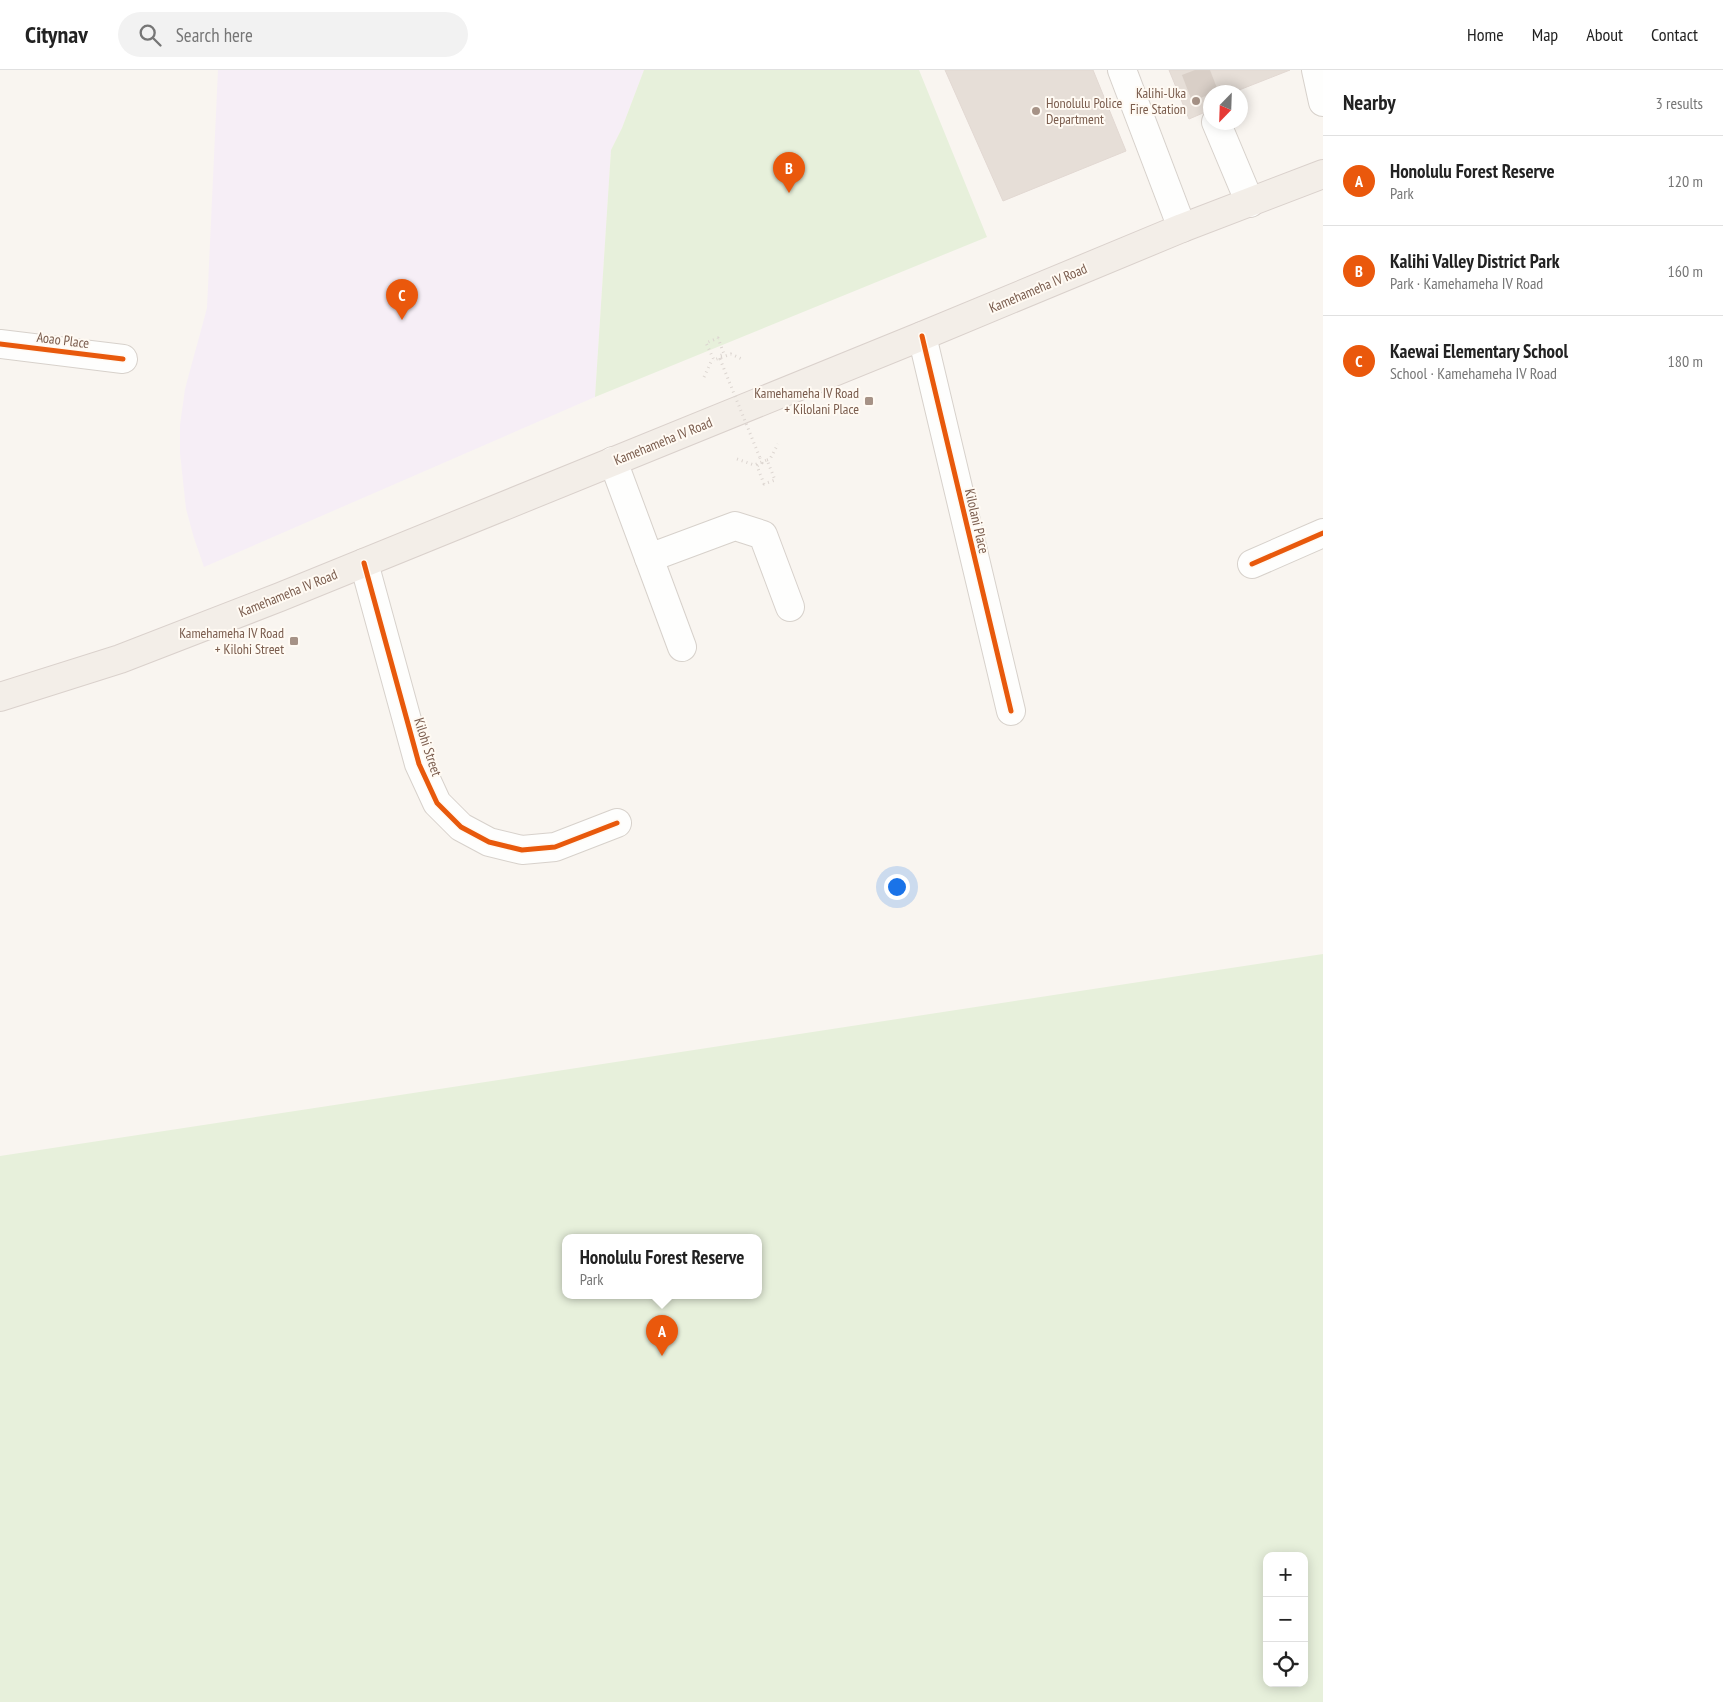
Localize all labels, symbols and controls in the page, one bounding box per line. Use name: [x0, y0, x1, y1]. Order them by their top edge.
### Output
search box: [118, 12, 468, 57]
text: Citynav: [25, 19, 88, 50]
icon: search: [136, 21, 164, 49]
text: Search here: [176, 23, 253, 47]
text: Home: [1467, 23, 1504, 46]
text: Map: [1532, 23, 1558, 46]
text: About: [1586, 23, 1623, 46]
text: Contact: [1651, 23, 1698, 46]
place label: Kalihi-Uka Fire Station: [1130, 84, 1186, 118]
north arrow: [1203, 85, 1248, 130]
text: Nearby: [1343, 89, 1396, 116]
text: 3 results: [1656, 93, 1703, 113]
place label: Honolulu Police Department: [1046, 94, 1122, 128]
marker: Kalihi-Uka Fire Station: [1190, 95, 1202, 107]
marker: Honolulu Police Department: [1030, 105, 1042, 117]
pin: B: [773, 152, 805, 193]
text: Honolulu Forest Reserve: [1390, 159, 1555, 183]
text: A: [1355, 171, 1363, 191]
text: 120 m: [1668, 171, 1703, 191]
text: Park: [1390, 183, 1414, 203]
text: Kalihi Valley District Park: [1390, 249, 1560, 273]
street label: Kamehameha IV Road: [986, 259, 1090, 317]
text: B: [1355, 261, 1363, 281]
text: 160 m: [1668, 261, 1703, 281]
text: Park · Kamehameha IV Road: [1390, 273, 1543, 293]
pin: C: [386, 279, 418, 320]
street label: Aoao Place: [36, 328, 91, 352]
text: Kaewai Elementary School: [1390, 339, 1568, 363]
text: C: [1355, 351, 1363, 371]
text: 180 m: [1668, 351, 1703, 371]
text: School · Kamehameha IV Road: [1390, 363, 1557, 383]
place label: Kamehameha IV Road + Kilolani Place: [754, 384, 859, 418]
marker: Kamehameha IV Road + Kilolani Place: [863, 395, 875, 407]
street label: Kamehameha IV Road: [611, 413, 715, 469]
street label: Kilolani Place: [961, 487, 993, 555]
street label: Kamehameha IV Road: [236, 565, 340, 621]
place label: Kamehameha IV Road + Kilohi Street: [179, 624, 284, 658]
marker: Kamehameha IV Road + Kilohi Street: [288, 635, 300, 647]
street label: Kilohi Street: [410, 715, 446, 779]
your location: [884, 874, 910, 900]
popup: [562, 1234, 762, 1299]
text: Honolulu Forest Reserve: [580, 1245, 744, 1269]
text: Park: [580, 1269, 603, 1289]
pin: A: [646, 1315, 678, 1356]
map controls: [1263, 1552, 1308, 1687]
button: +: [1263, 1552, 1308, 1597]
button: −: [1263, 1597, 1308, 1642]
button: locate: [1263, 1642, 1308, 1687]

